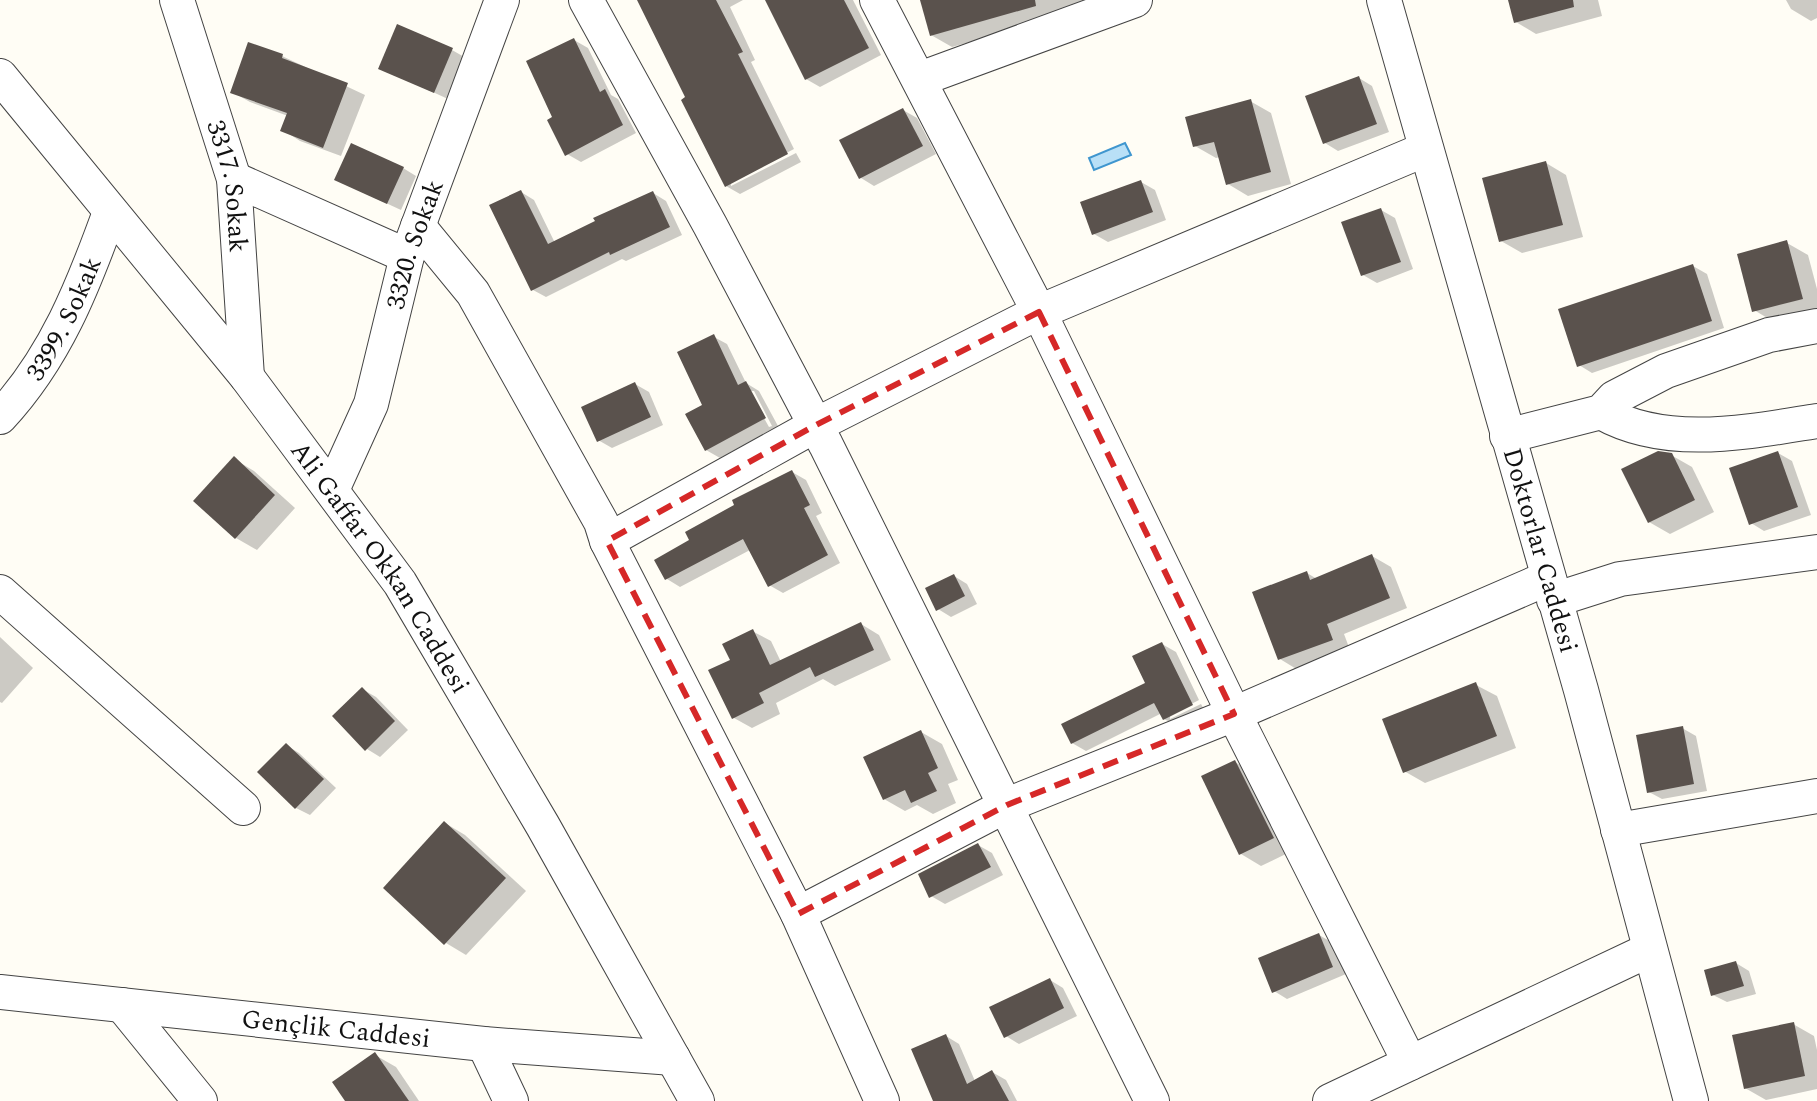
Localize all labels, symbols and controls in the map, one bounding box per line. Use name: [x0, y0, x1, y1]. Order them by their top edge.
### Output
street label: 3317. Sokak: [195, 115, 258, 254]
street label: 3320. Sokak: [376, 174, 455, 314]
street label: 3399. Sokak: [16, 251, 112, 389]
street label: Ali Gaffar Okkan Caddesi: [280, 433, 480, 701]
street label: Doktorlar Caddesi: [1492, 443, 1588, 658]
street label: Gençlik Caddesi: [240, 999, 432, 1059]

